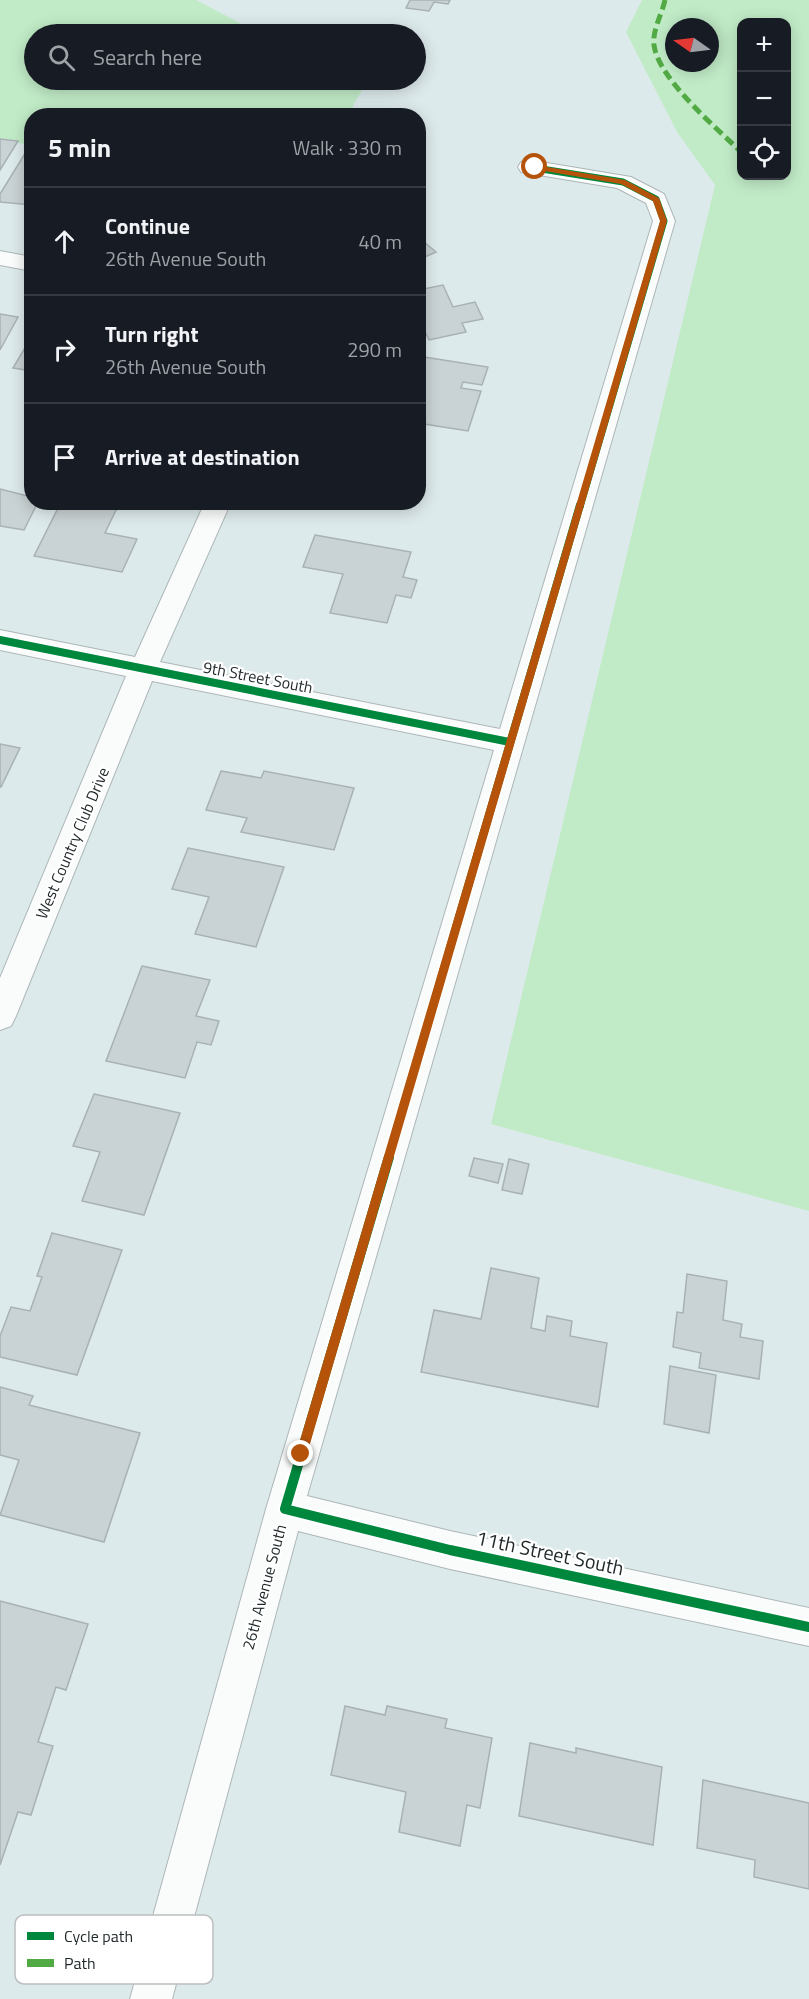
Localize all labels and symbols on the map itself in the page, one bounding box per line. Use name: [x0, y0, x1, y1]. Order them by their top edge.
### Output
north arrow: [665, 18, 719, 72]
route start: [521, 153, 547, 179]
street label: 9th Street South: [201, 655, 315, 699]
street label: West Country Club Drive: [29, 763, 115, 923]
route end: [287, 1440, 313, 1466]
street label: 26th Avenue South: [236, 1522, 292, 1652]
street label: 11th Street South: [473, 1522, 627, 1583]
legend: [15, 1915, 213, 1984]
text: Cycle path: [64, 1924, 133, 1948]
text: Path: [64, 1951, 96, 1975]

